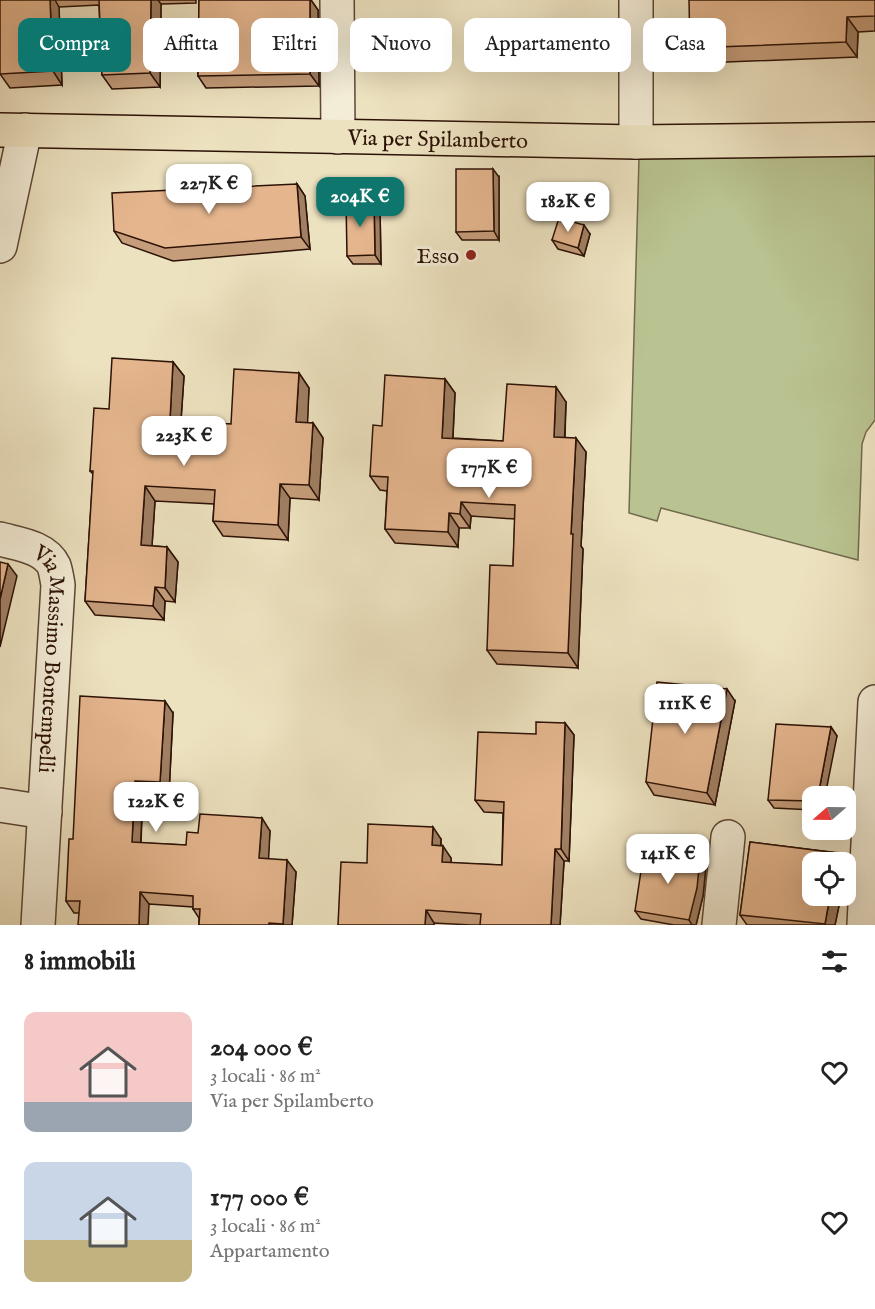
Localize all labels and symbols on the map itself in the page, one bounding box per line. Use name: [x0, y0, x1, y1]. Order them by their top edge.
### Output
street label: Via per Spilamberto: [346, 125, 528, 156]
pin: 227K €: [160, 164, 258, 215]
pin: 204K €: [311, 177, 409, 228]
pin: 182K €: [519, 182, 617, 233]
place label: Esso: [416, 243, 459, 271]
marker: Esso: [464, 248, 478, 262]
pin: 223K €: [135, 416, 233, 467]
pin: 177K €: [440, 448, 538, 499]
street label: Via Massimo Bontempelli: [27, 539, 71, 774]
pin: 111K €: [636, 684, 734, 735]
pin: 122K €: [107, 782, 205, 833]
north arrow: [802, 786, 856, 840]
pin: 141K €: [619, 834, 717, 885]

